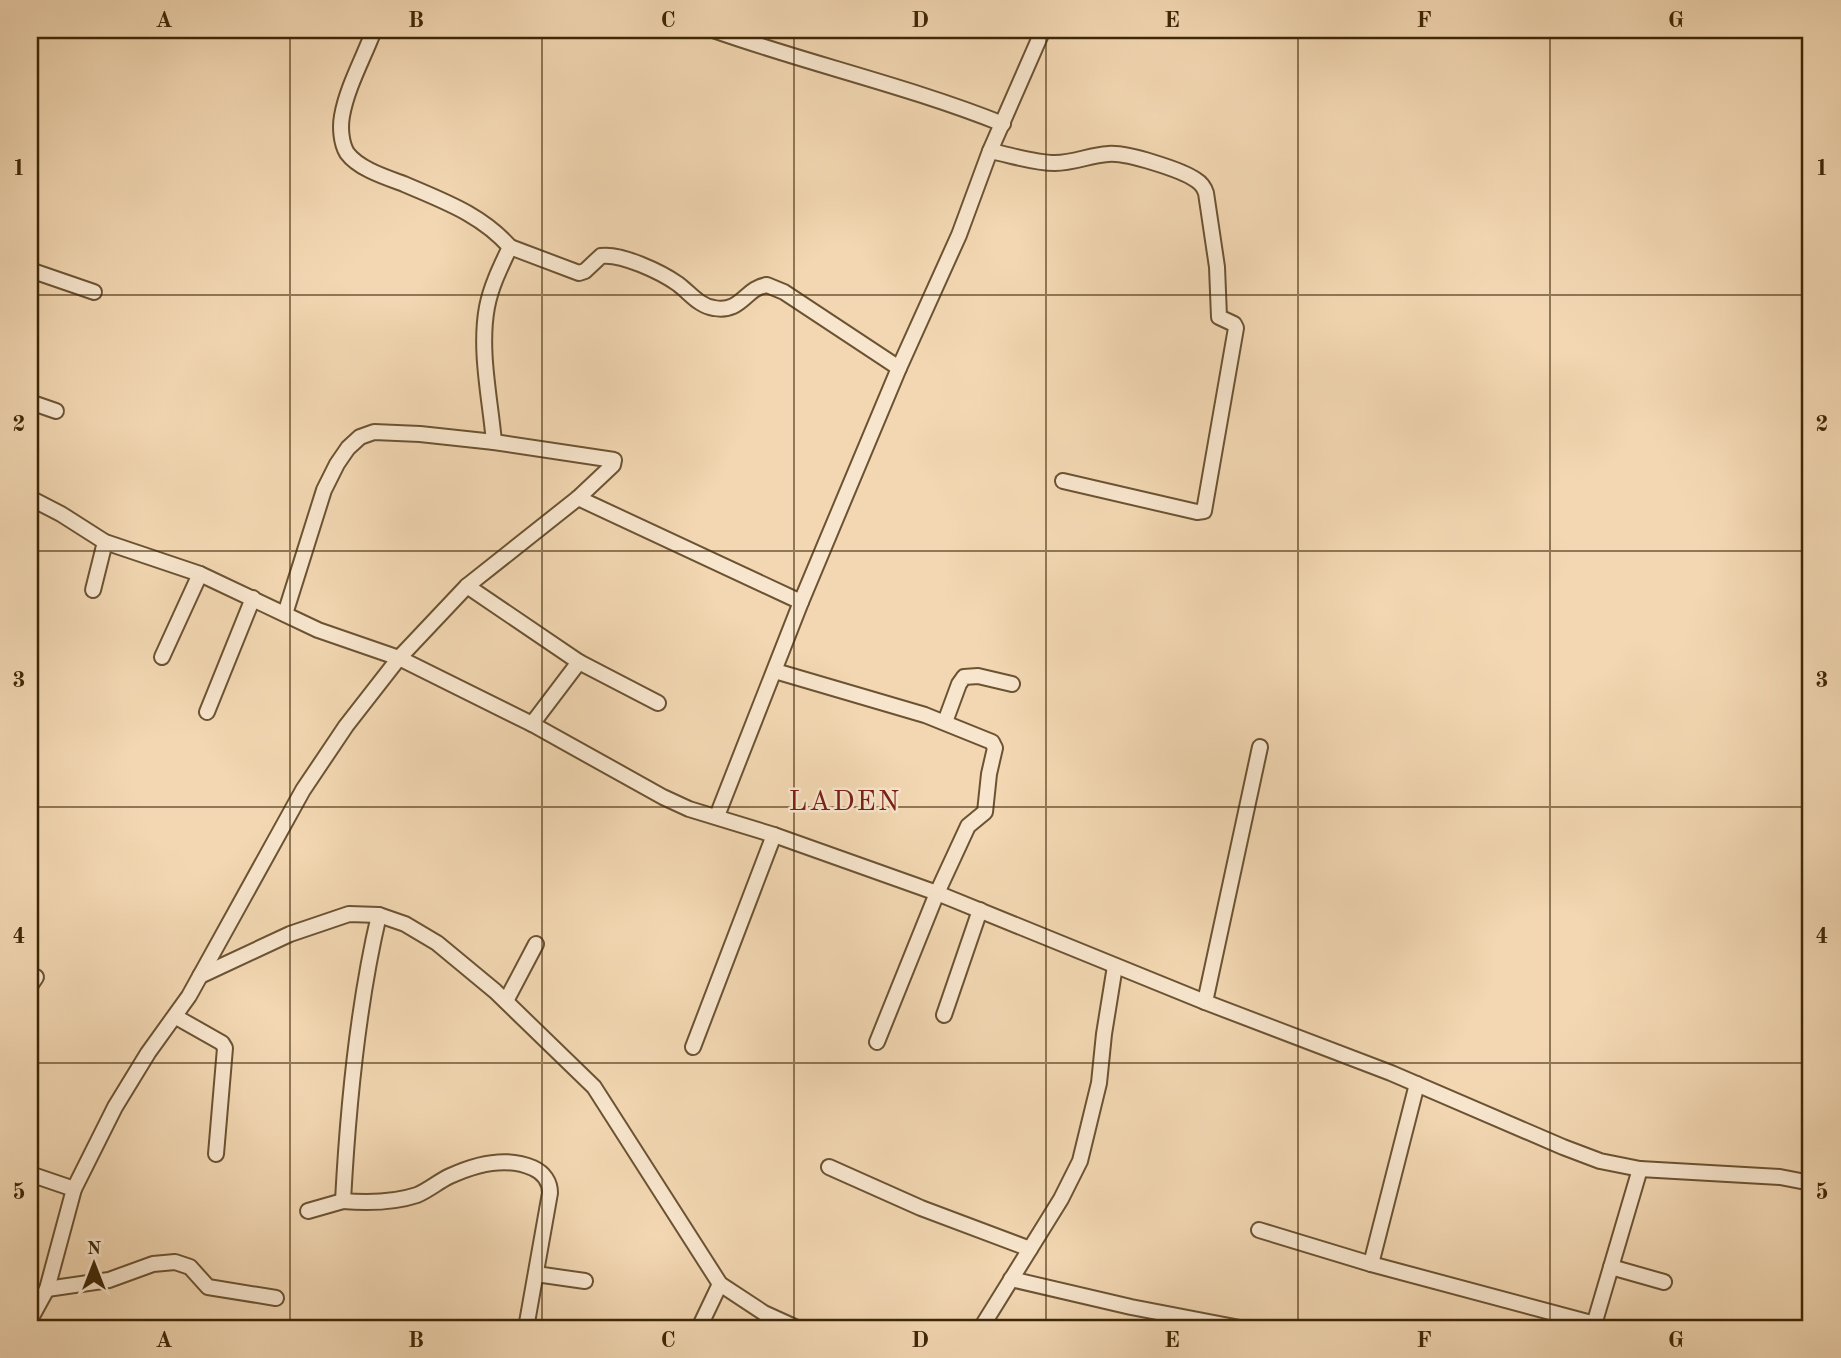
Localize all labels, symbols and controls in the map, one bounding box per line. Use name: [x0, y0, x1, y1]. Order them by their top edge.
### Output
text: A: [155, 9, 173, 32]
text: B: [408, 9, 424, 32]
text: C: [660, 9, 676, 32]
text: D: [911, 9, 929, 32]
text: E: [1164, 9, 1180, 32]
text: F: [1416, 9, 1432, 32]
text: G: [1668, 9, 1684, 32]
text: 1: [12, 157, 26, 180]
text: 1: [1815, 157, 1829, 180]
text: 2: [12, 413, 26, 436]
text: 2: [1815, 413, 1829, 436]
text: 3: [12, 669, 26, 692]
text: 3: [1815, 669, 1829, 692]
district label: LADEN: [789, 789, 901, 817]
text: 4: [12, 925, 26, 948]
text: 4: [1815, 925, 1829, 948]
text: 5: [12, 1181, 26, 1204]
text: 5: [1815, 1181, 1829, 1204]
north arrow: [60, 1228, 130, 1298]
text: N: [87, 1240, 102, 1259]
text: A: [155, 1329, 173, 1352]
text: B: [408, 1329, 424, 1352]
text: C: [660, 1329, 676, 1352]
text: D: [911, 1329, 929, 1352]
text: E: [1164, 1329, 1180, 1352]
text: F: [1416, 1329, 1432, 1352]
text: G: [1668, 1329, 1684, 1352]

